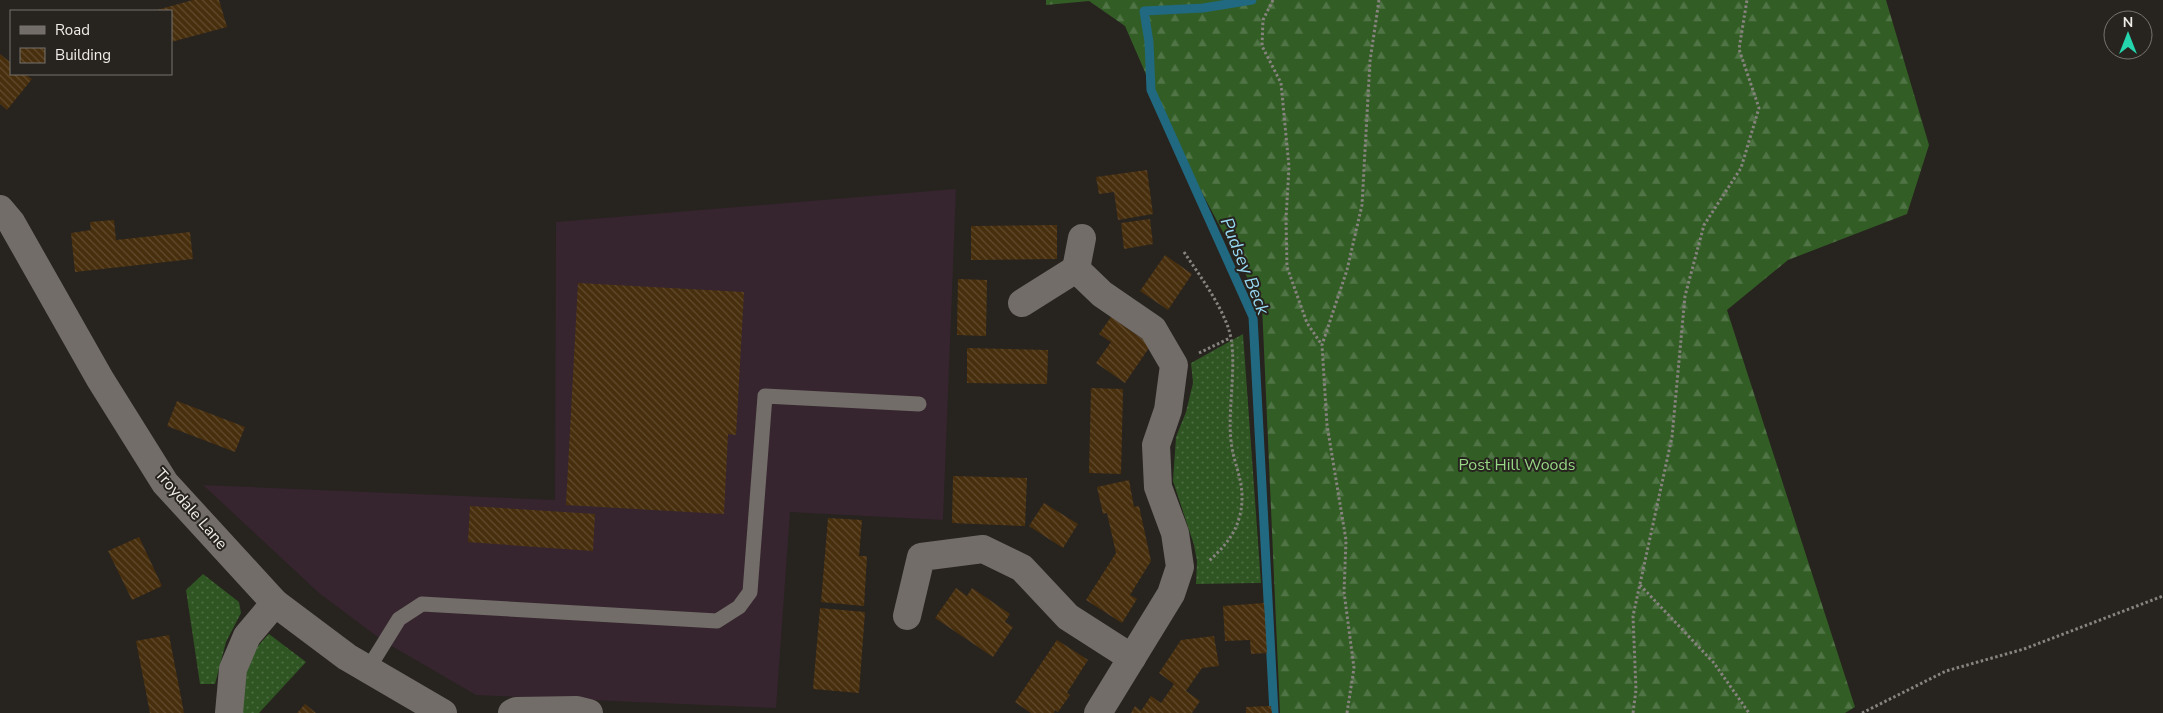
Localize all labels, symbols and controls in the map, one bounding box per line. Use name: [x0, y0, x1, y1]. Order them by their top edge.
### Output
legend: [10, 10, 172, 75]
north arrow: [2103, 10, 2153, 60]
text: N: [2123, 13, 2133, 32]
text: Road: [55, 20, 90, 40]
text: Building: [55, 45, 111, 65]
water label: Pudsey Beck: [1215, 214, 1276, 319]
park label: Post Hill Woods: [1459, 454, 1575, 476]
street label: Troydale Lane: [150, 464, 232, 554]

